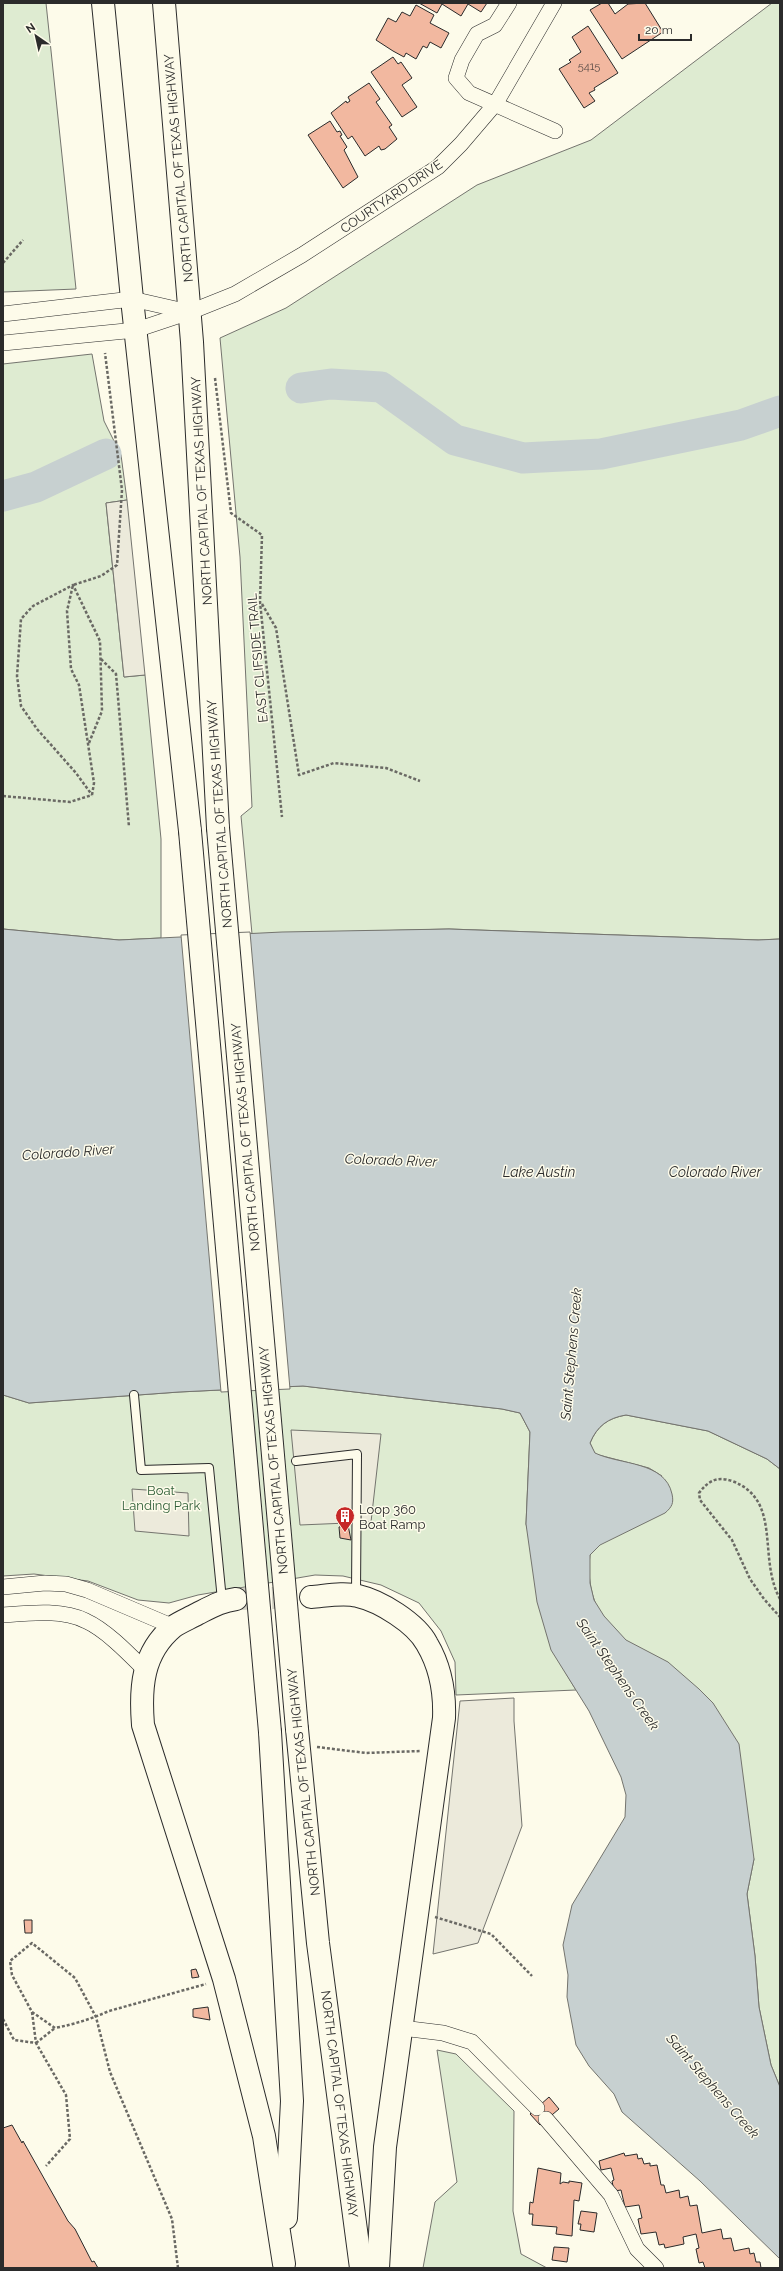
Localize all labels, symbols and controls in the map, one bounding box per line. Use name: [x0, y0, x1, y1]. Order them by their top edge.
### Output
north arrow: [16, 16, 56, 56]
scale bar: [639, 16, 691, 42]
text: N: [24, 20, 38, 36]
text: 20 m: [645, 23, 673, 37]
street label: NORTH CAPITAL OF TEXAS HIGHWAY: [161, 53, 196, 283]
house number: 5415: [578, 60, 600, 73]
street label: COURTYARD DRIVE: [337, 157, 445, 236]
street label: NORTH CAPITAL OF TEXAS HIGHWAY: [188, 376, 215, 606]
street label: EAST CLIFSIDE TRAIL: [244, 592, 271, 723]
street label: NORTH CAPITAL OF TEXAS HIGHWAY: [204, 699, 235, 929]
street label: NORTH CAPITAL OF TEXAS HIGHWAY: [228, 1022, 263, 1252]
water label: Colorado River: [21, 1141, 116, 1163]
water label: Colorado River: [345, 1150, 439, 1170]
water label: Lake Austin: [503, 1164, 575, 1180]
water label: Colorado River: [669, 1164, 762, 1180]
water label: Saint Stephens Creek: [557, 1287, 585, 1422]
street label: NORTH CAPITAL OF TEXAS HIGHWAY: [256, 1345, 291, 1575]
park label: Boat Landing Park: [122, 1483, 200, 1513]
place label: Loop 360 Boat Ramp: [359, 1502, 426, 1532]
building icon: Loop 360 Boat Ramp: [334, 1505, 356, 1533]
water label: Saint Stephens Creek: [573, 1614, 663, 1733]
street label: NORTH CAPITAL OF TEXAS HIGHWAY: [284, 1667, 323, 1897]
street label: NORTH CAPITAL OF TEXAS HIGHWAY: [318, 1990, 361, 2219]
water label: Saint Stephens Creek: [663, 2030, 763, 2142]

